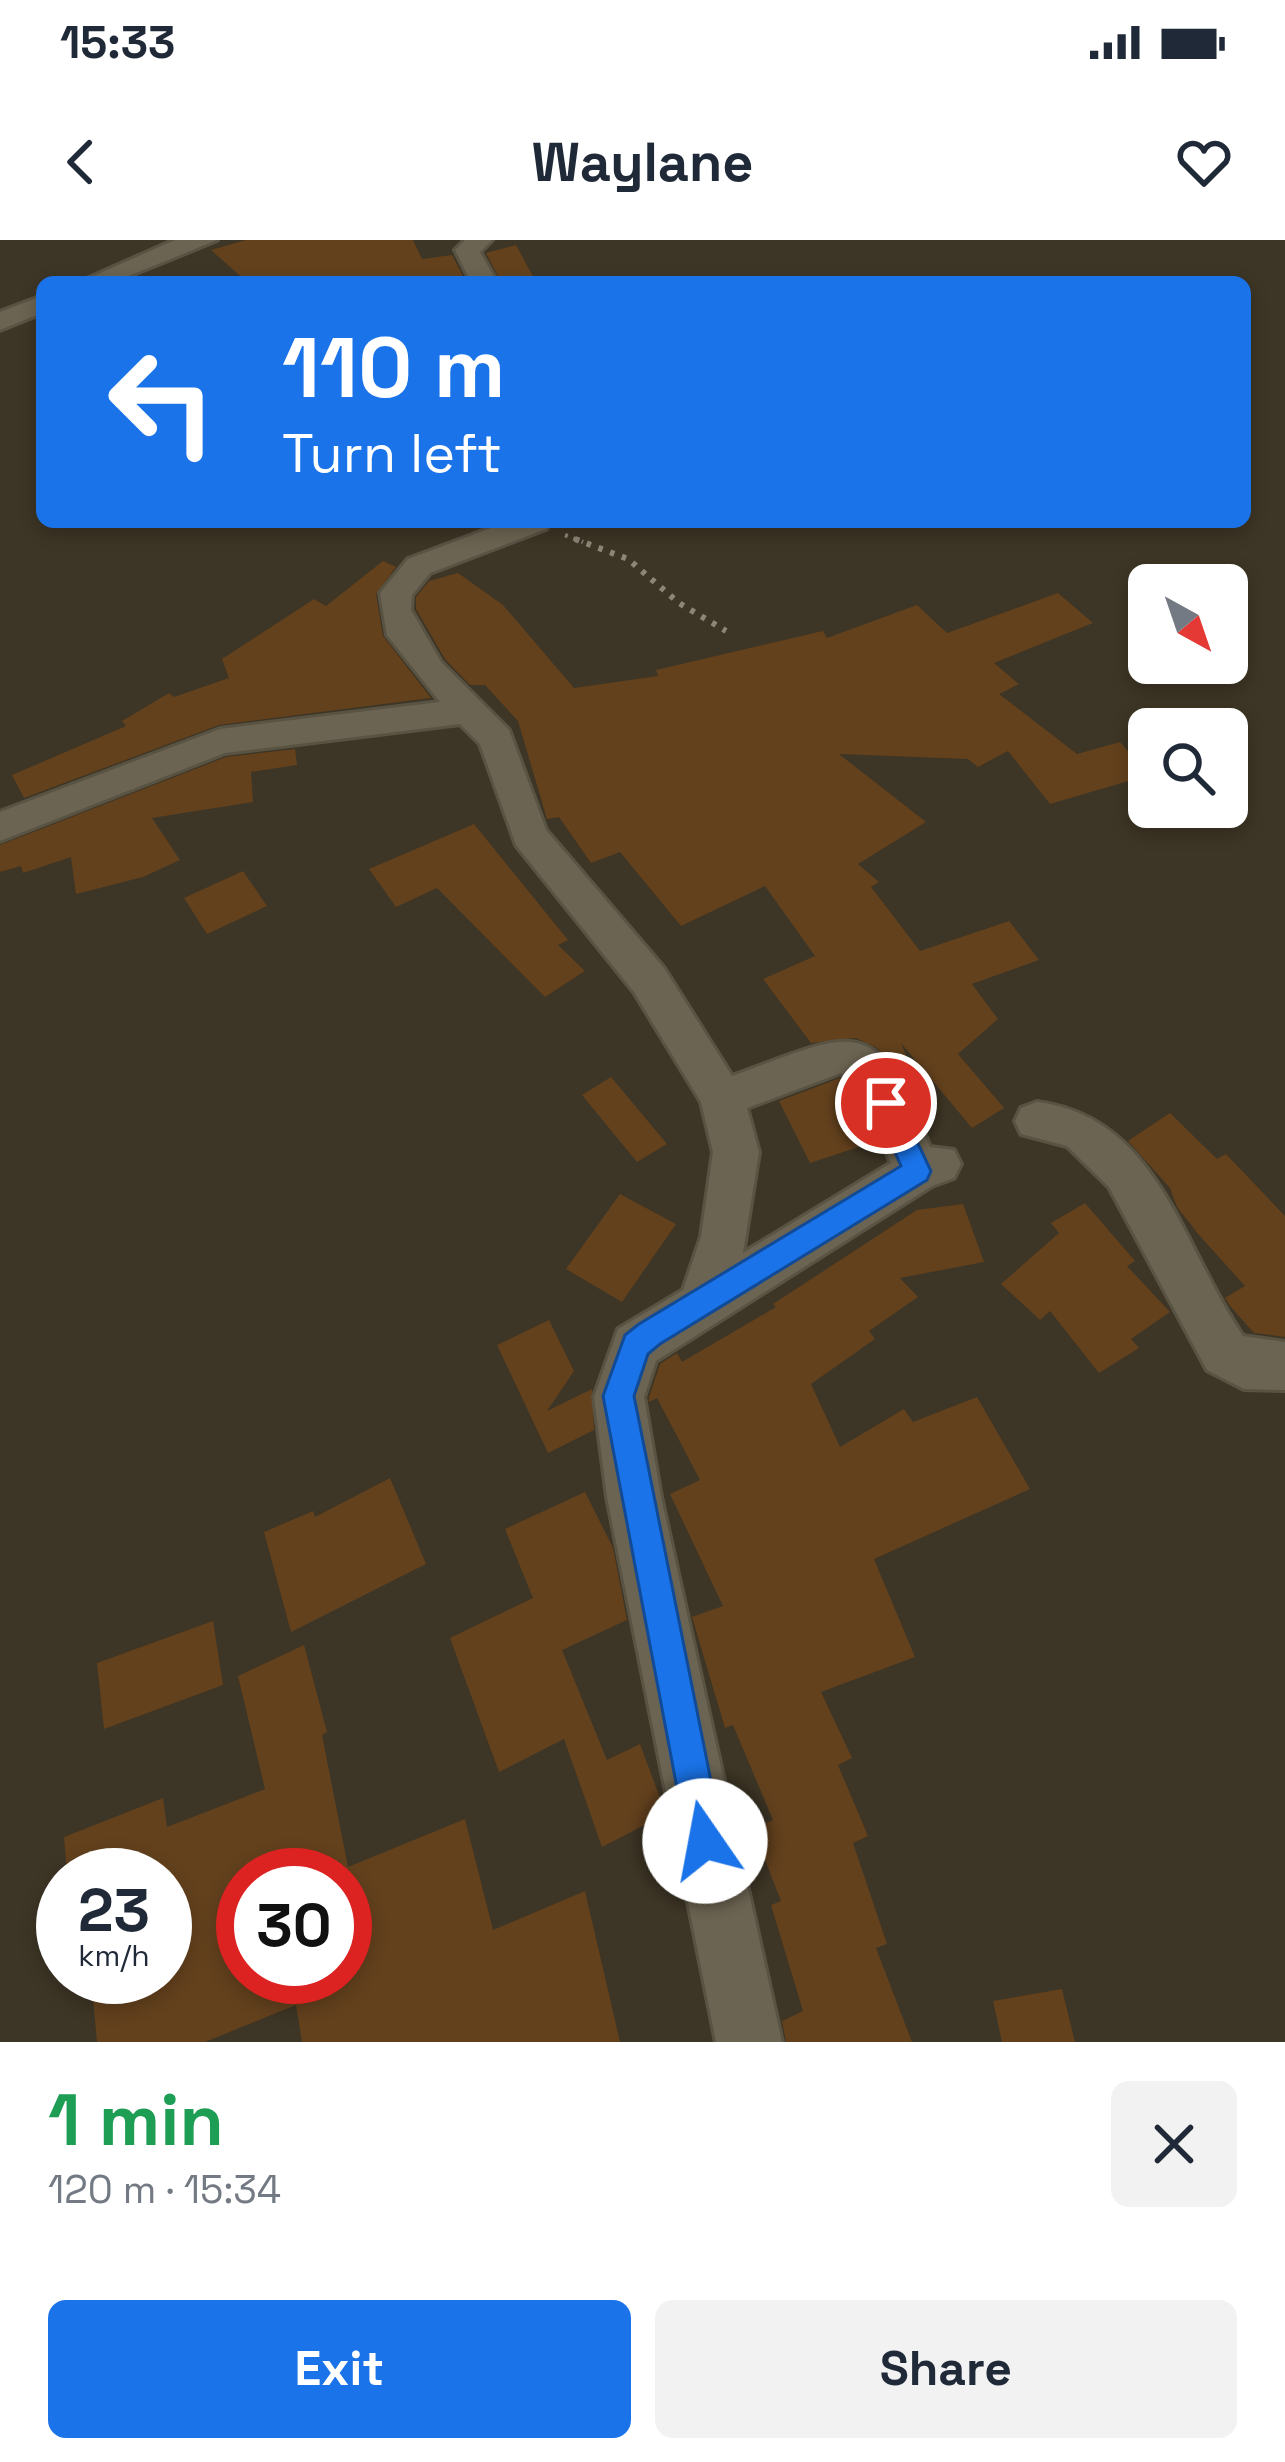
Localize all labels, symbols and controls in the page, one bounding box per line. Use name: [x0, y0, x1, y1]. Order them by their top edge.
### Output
text: 15:33: [60, 14, 175, 71]
text: Waylane: [532, 128, 753, 197]
icon: back: [48, 129, 114, 195]
icon: heart: [1171, 129, 1237, 195]
text: 110 m: [282, 314, 505, 422]
icon: left: [84, 324, 240, 480]
text: Turn left: [282, 419, 502, 488]
north arrow: [1128, 564, 1248, 684]
map controls: [1128, 564, 1248, 828]
button: search: [1128, 708, 1248, 828]
pin: [835, 1052, 937, 1154]
icon: arrive: [853, 1070, 919, 1136]
position arrow: [642, 1778, 768, 1904]
speed limit sign: 30: [216, 1848, 372, 2004]
text: 23: [78, 1872, 150, 1949]
text: km/h: [78, 1936, 150, 1975]
text: 1 min: [48, 2074, 224, 2166]
button: close: [1111, 2081, 1237, 2207]
text: 120 m · 15:34: [48, 2165, 281, 2214]
button: Exit: [48, 2300, 631, 2438]
button: Share: [655, 2300, 1237, 2438]

